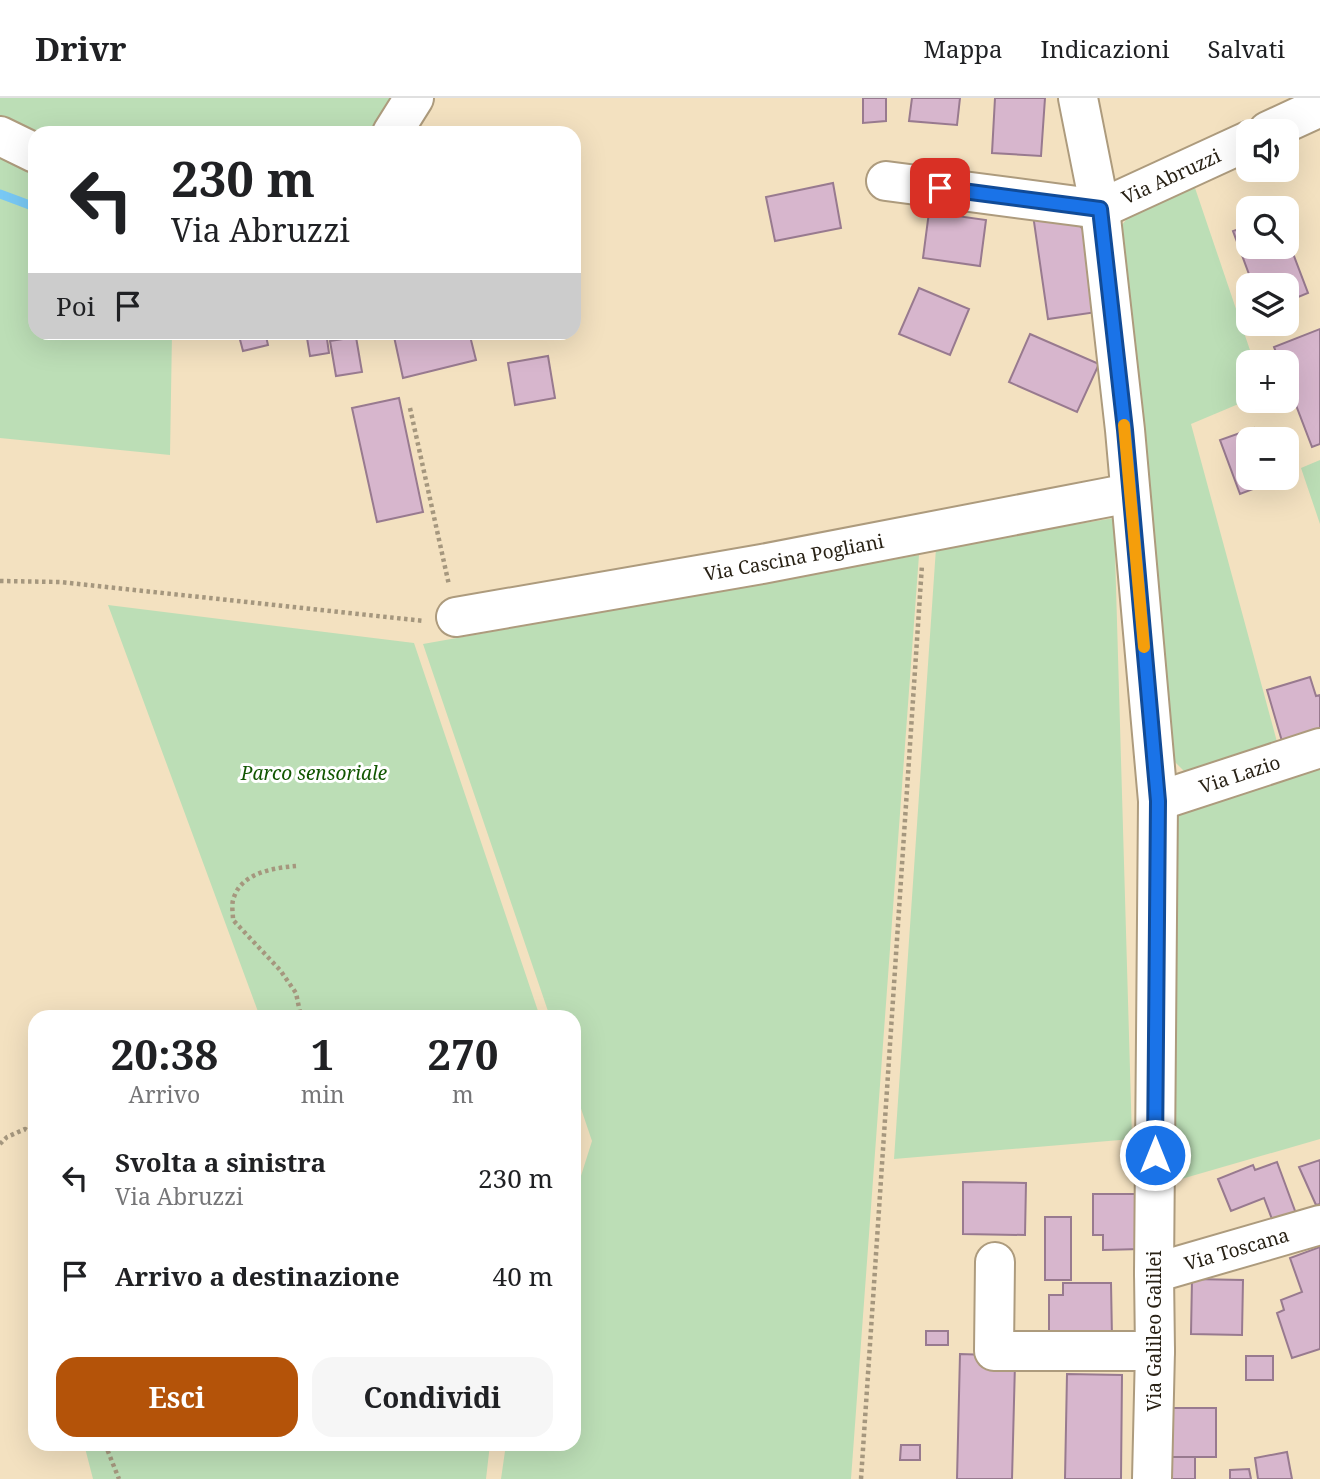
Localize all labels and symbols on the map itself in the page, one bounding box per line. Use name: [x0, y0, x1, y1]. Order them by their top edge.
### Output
street label: Via Abruzzi: [1117, 142, 1225, 210]
pin: [910, 158, 970, 218]
street label: Via Cascina Pogliani: [702, 528, 886, 587]
street label: Via Lazio: [1196, 749, 1284, 800]
park label: Parco sensoriale: [240, 760, 387, 786]
position arrow: [1118, 1118, 1192, 1192]
street label: Via Toscana: [1181, 1222, 1292, 1277]
street label: Via Galileo Galilei: [1141, 1250, 1167, 1412]

